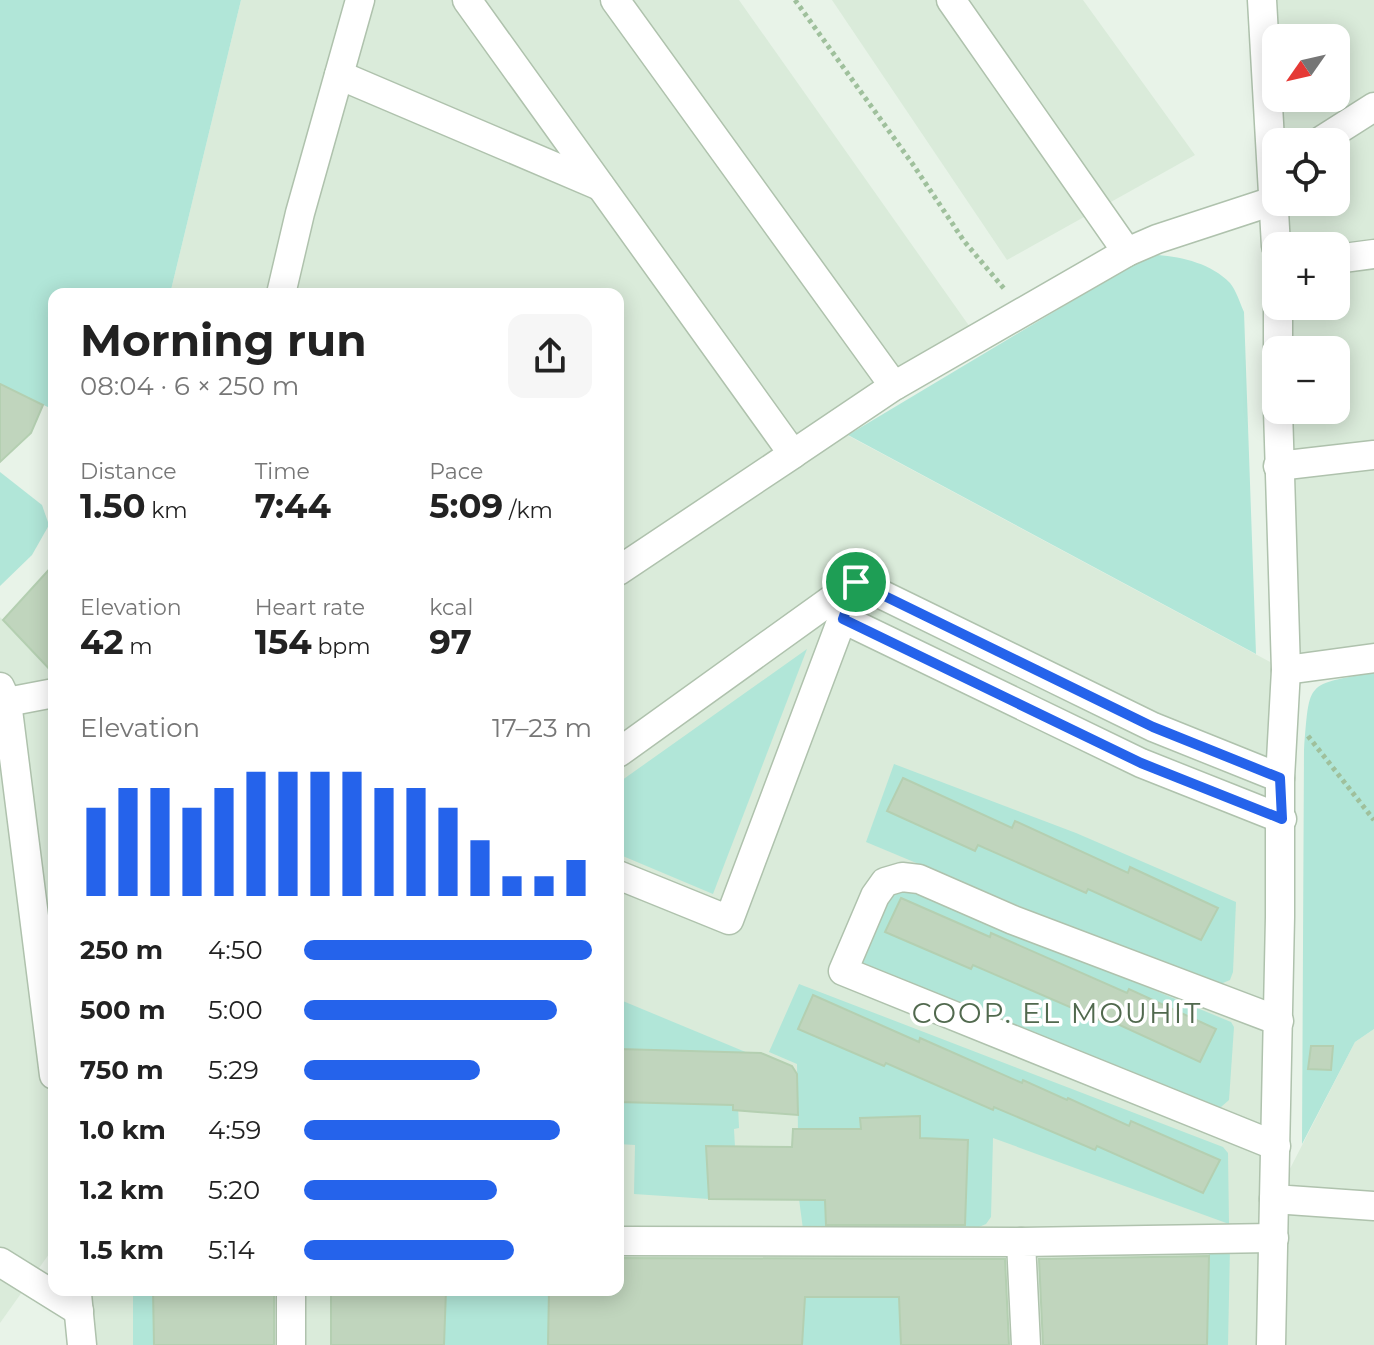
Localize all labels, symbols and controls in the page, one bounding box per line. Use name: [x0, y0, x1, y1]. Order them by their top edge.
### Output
north arrow: [1262, 24, 1350, 112]
map controls: [1262, 24, 1350, 424]
button: locate: [1262, 128, 1350, 216]
button: +: [1262, 232, 1350, 320]
text: Morning run: [80, 313, 367, 367]
button: share: [508, 314, 592, 398]
button: −: [1262, 336, 1350, 424]
text: 08:04 · 6 × 250 m: [80, 370, 299, 402]
text: Distance: [80, 458, 177, 485]
text: Time: [255, 458, 310, 485]
text: Pace: [429, 458, 483, 485]
text: 1.50: [80, 485, 146, 527]
text: 7:44: [255, 485, 331, 527]
text: 5:09: [429, 485, 503, 527]
text: km: [146, 497, 188, 524]
text: /km: [503, 497, 553, 524]
pin: [822, 548, 890, 616]
icon: arrive: [834, 560, 878, 604]
text: Elevation: [80, 594, 182, 621]
text: Heart rate: [255, 594, 365, 621]
text: kcal: [429, 594, 473, 621]
text: 42: [80, 621, 124, 663]
text: 154: [255, 621, 312, 663]
text: 97: [429, 621, 472, 663]
text: m: [124, 633, 153, 660]
text: bpm: [312, 633, 371, 660]
text: Elevation: [80, 712, 200, 744]
text: 17–23 m: [492, 712, 592, 744]
text: 250 m: [80, 934, 163, 966]
text: 4:50: [208, 934, 263, 966]
text: 500 m: [80, 994, 165, 1026]
text: 5:00: [208, 994, 263, 1026]
district label: COOP. EL MOUHIT: [912, 996, 1202, 1030]
text: 750 m: [80, 1054, 163, 1086]
text: 5:29: [208, 1054, 259, 1086]
text: 1.0 km: [80, 1114, 166, 1146]
text: 4:59: [208, 1114, 261, 1146]
text: 1.2 km: [80, 1174, 164, 1206]
text: 5:20: [208, 1174, 260, 1206]
text: 1.5 km: [80, 1234, 164, 1266]
text: 5:14: [208, 1234, 255, 1266]

